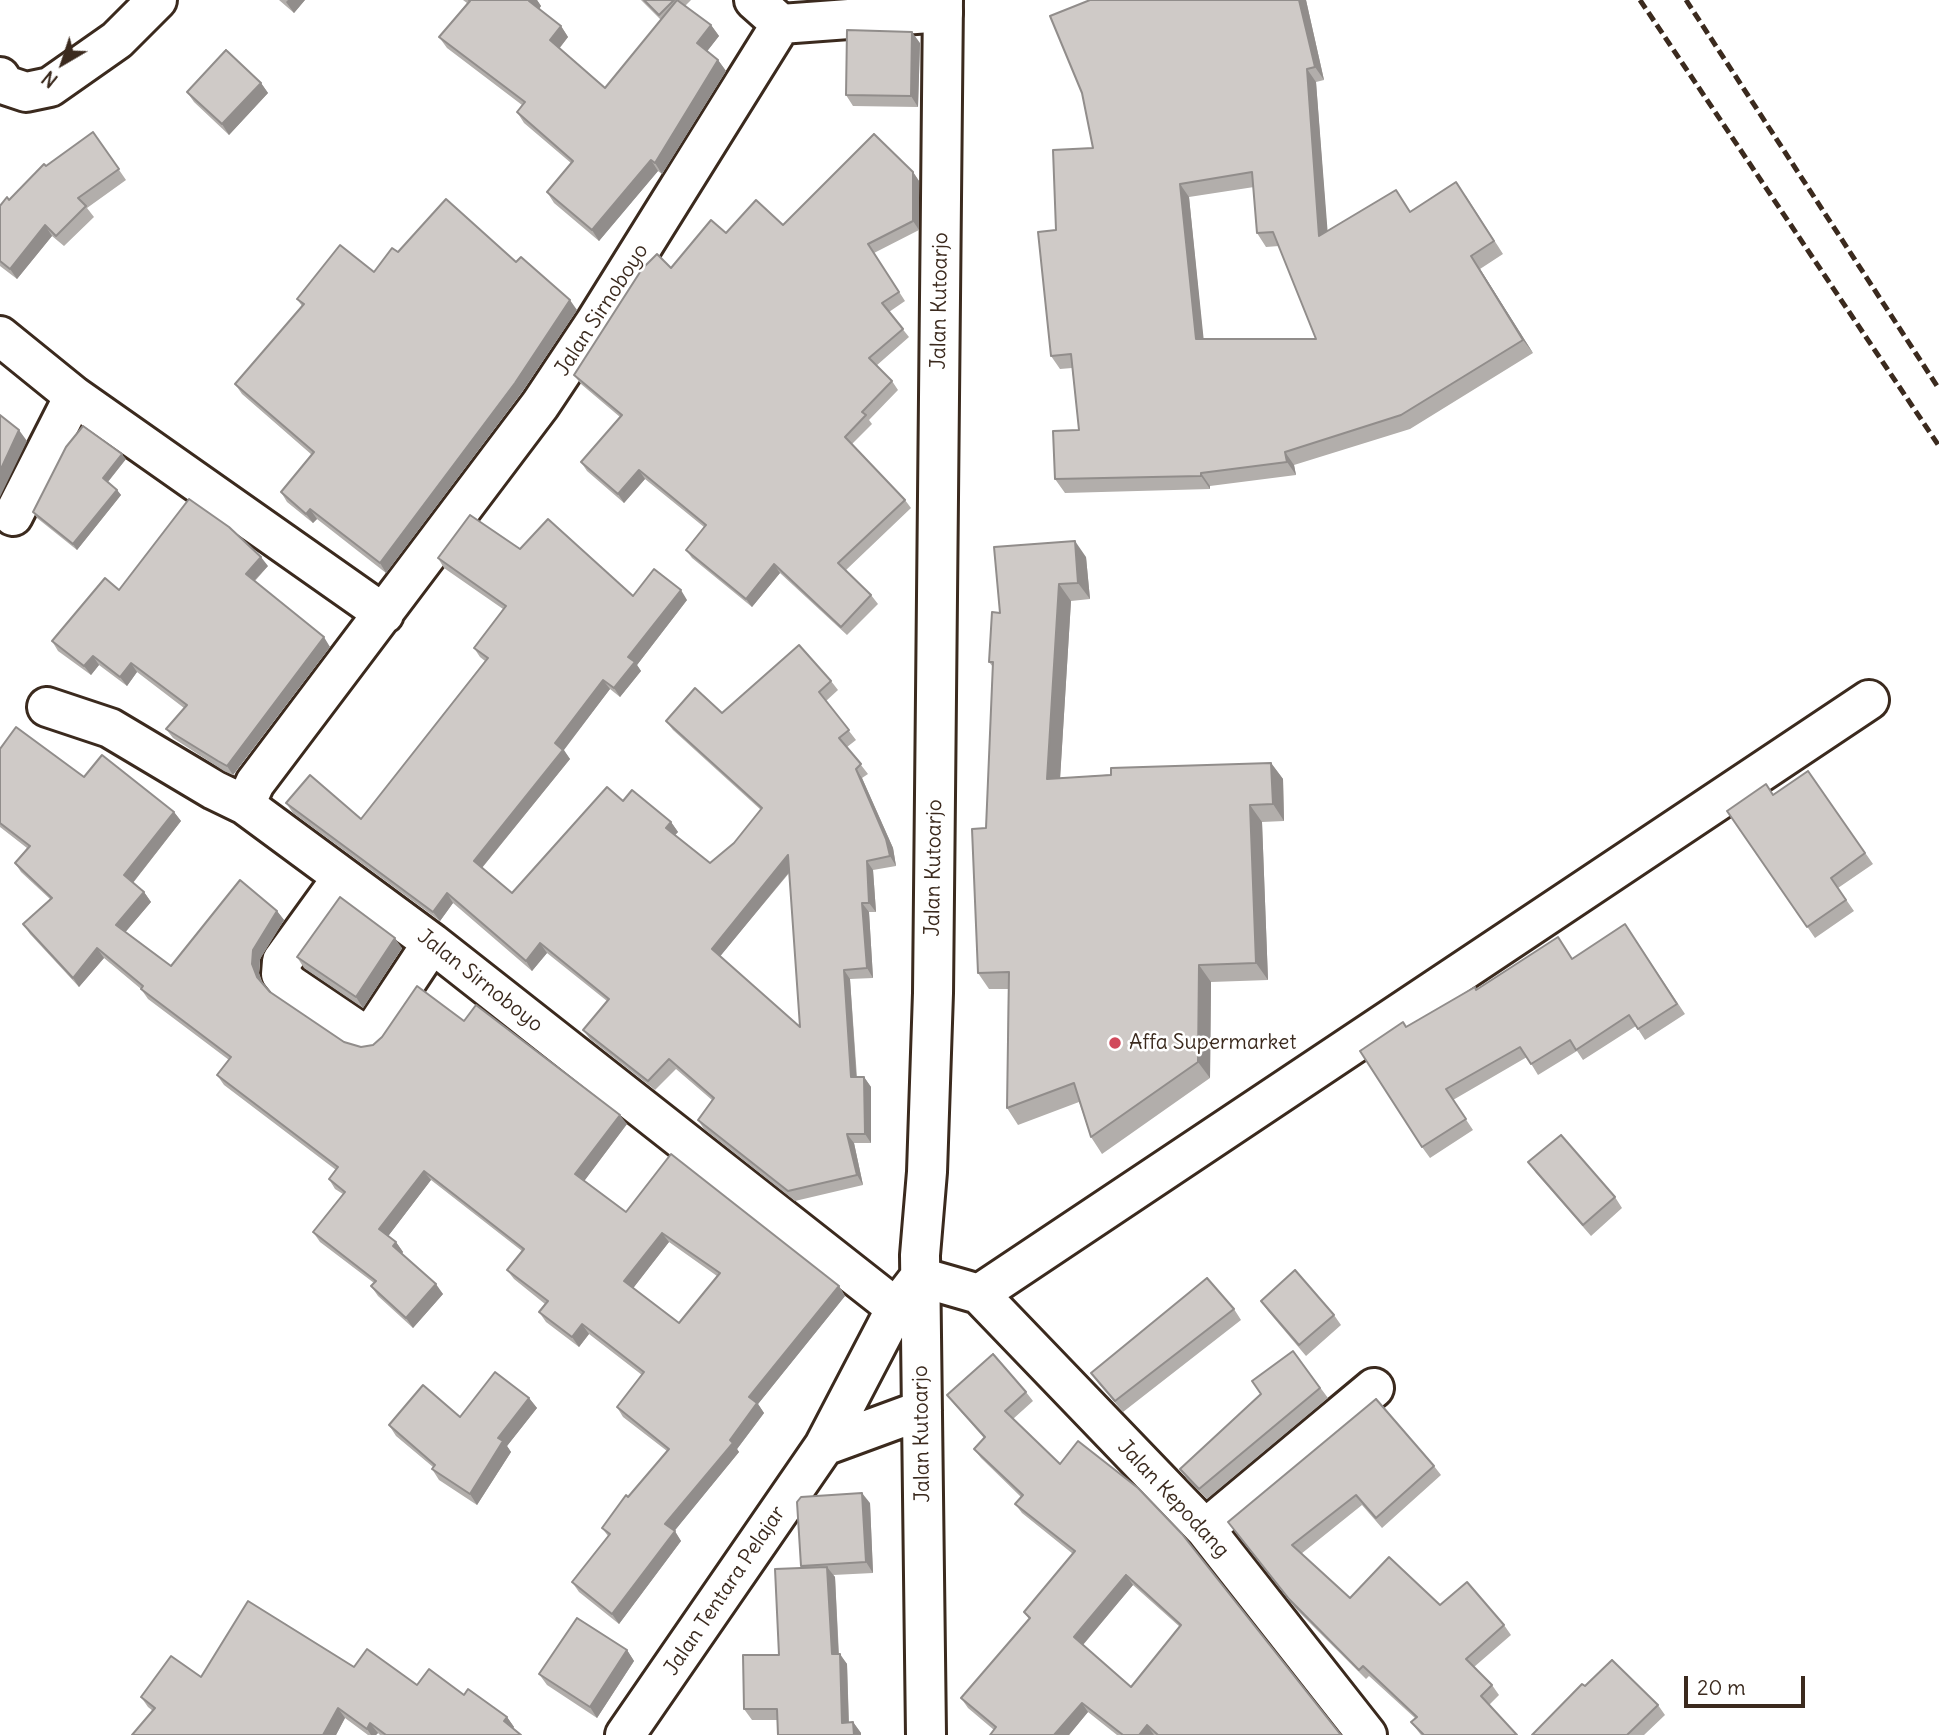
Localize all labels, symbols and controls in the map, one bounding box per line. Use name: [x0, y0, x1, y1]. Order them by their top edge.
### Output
north arrow: [28, 28, 98, 98]
text: N: [37, 66, 62, 93]
street label: Jalan Kutoarjo: [926, 232, 954, 370]
street label: Jalan Sirnoboyo: [550, 239, 654, 381]
street label: Jalan Kutoarjo: [920, 799, 948, 937]
street label: Jalan Sirnoboyo: [412, 924, 548, 1038]
place label: Affa Supermarket: [1129, 1030, 1297, 1056]
marker: Affa Supermarket: [1107, 1035, 1123, 1051]
street label: Jalan Kutoarjo: [908, 1365, 936, 1503]
street label: Jalan Kepodang: [1112, 1435, 1234, 1563]
street label: Jalan Tentara Pelajar: [659, 1502, 791, 1680]
scale bar: [1687, 1662, 1808, 1706]
text: 20 m: [1697, 1674, 1746, 1701]

